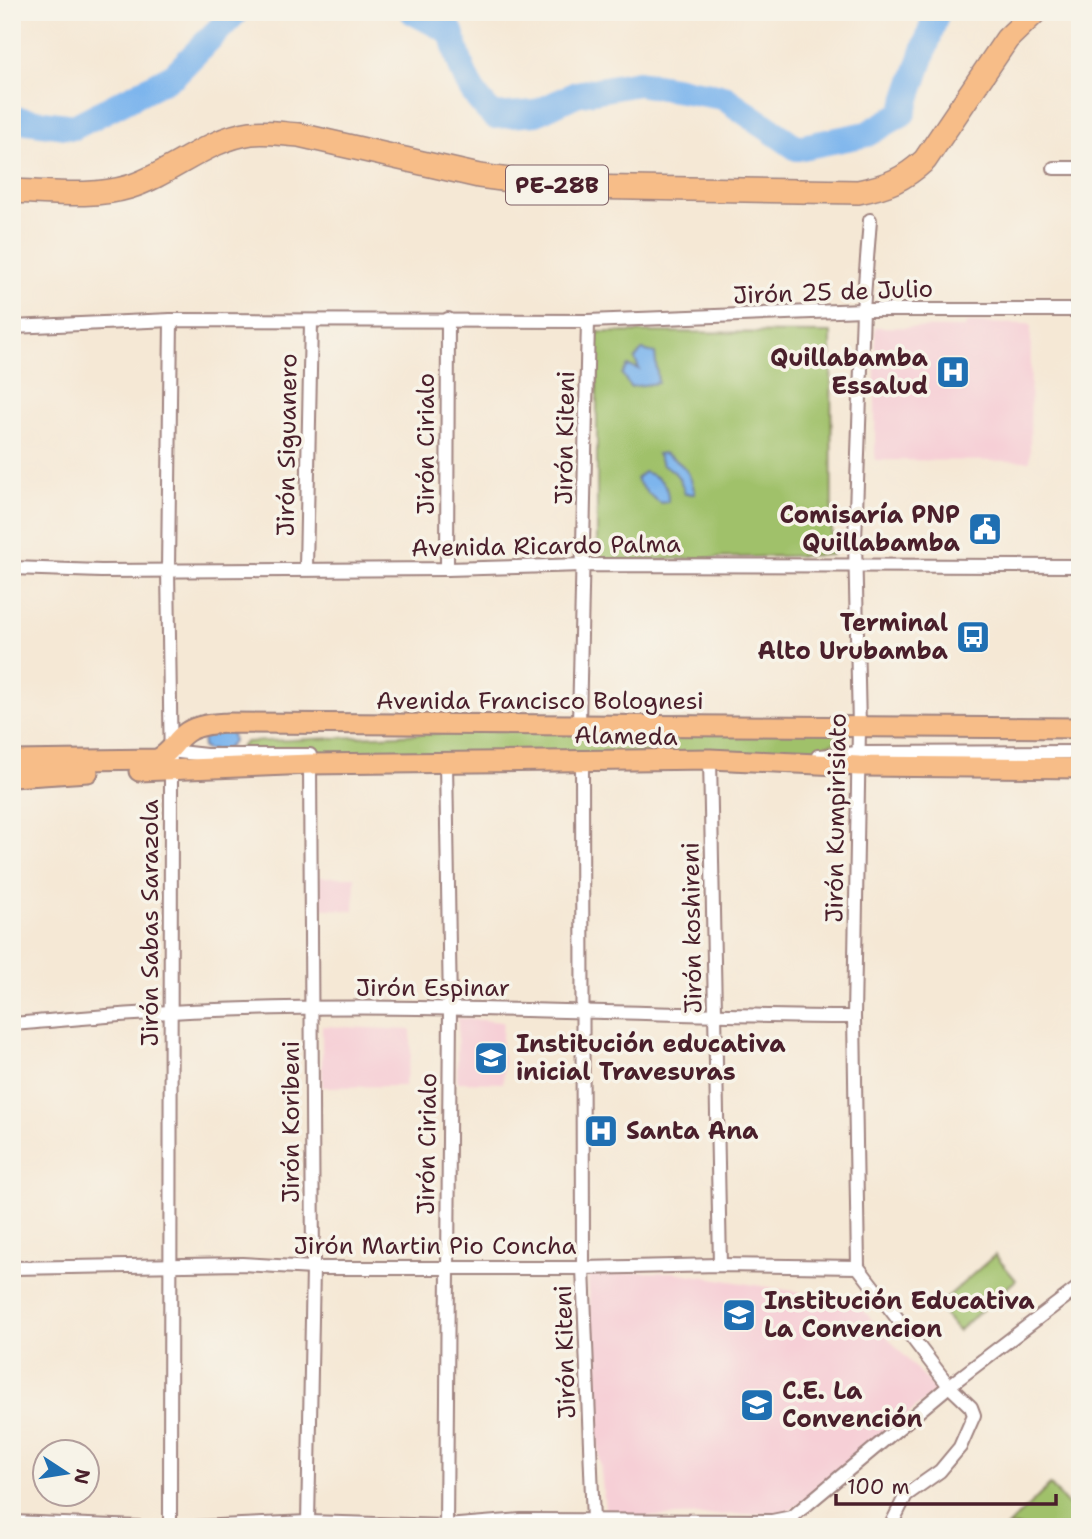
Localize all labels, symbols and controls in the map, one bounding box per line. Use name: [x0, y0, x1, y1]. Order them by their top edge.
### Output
road number: PE-28B: [506, 166, 608, 204]
street label: Jirón 25 de Julio: [732, 273, 934, 311]
place label: Quillabamba Essalud: [770, 342, 929, 402]
street label: Jirón Siguanero: [269, 353, 305, 537]
hospital icon: Quillabamba Essalud: [934, 353, 972, 391]
street label: Jirón Kiteni: [548, 371, 582, 505]
street label: Jirón Cirialo: [410, 373, 442, 515]
place label: Comisaría PNP Quillabamba: [779, 499, 961, 559]
public building icon: Comisaría PNP Quillabamba: [966, 510, 1004, 548]
street label: Avenida Ricardo Palma: [411, 528, 681, 564]
place label: Terminal Alto Urubamba: [758, 607, 949, 667]
bus stop icon: Terminal Alto Urubamba: [954, 618, 992, 656]
street label: Avenida Francisco Bolognesi: [376, 685, 704, 717]
street label: Jirón Kumpirisiato: [818, 713, 854, 923]
street label: Alameda: [574, 719, 678, 753]
street label: Jirón Sabas Sarazola: [134, 799, 166, 1047]
street label: Jirón koshireni: [675, 842, 709, 1014]
street label: Jirón Espinar: [356, 972, 510, 1004]
place label: Institución educativa inicial Travesuras: [516, 1028, 786, 1088]
school or university icon: Institución educativa inicial Travesuras: [472, 1039, 510, 1077]
street label: Jirón Koribeni: [275, 1041, 307, 1203]
street label: Jirón Cirialo: [410, 1073, 444, 1215]
hospital icon: Santa Ana: [582, 1112, 620, 1150]
place label: Santa Ana: [626, 1115, 759, 1147]
street label: Jirón Martin Pio Concha: [294, 1230, 577, 1262]
street label: Jirón Kiteni: [547, 1284, 583, 1420]
place label: Institución Educativa La Convencion: [764, 1285, 1035, 1345]
school or university icon: Institución Educativa La Convencion: [720, 1296, 758, 1334]
place label: C.E. La Convención: [782, 1375, 923, 1435]
school or university icon: C.E. La Convención: [738, 1386, 776, 1424]
north arrow: [32, 1438, 102, 1508]
scale bar: [836, 1462, 1057, 1506]
text: N: [68, 1466, 96, 1486]
text: 100 m: [847, 1473, 910, 1501]

